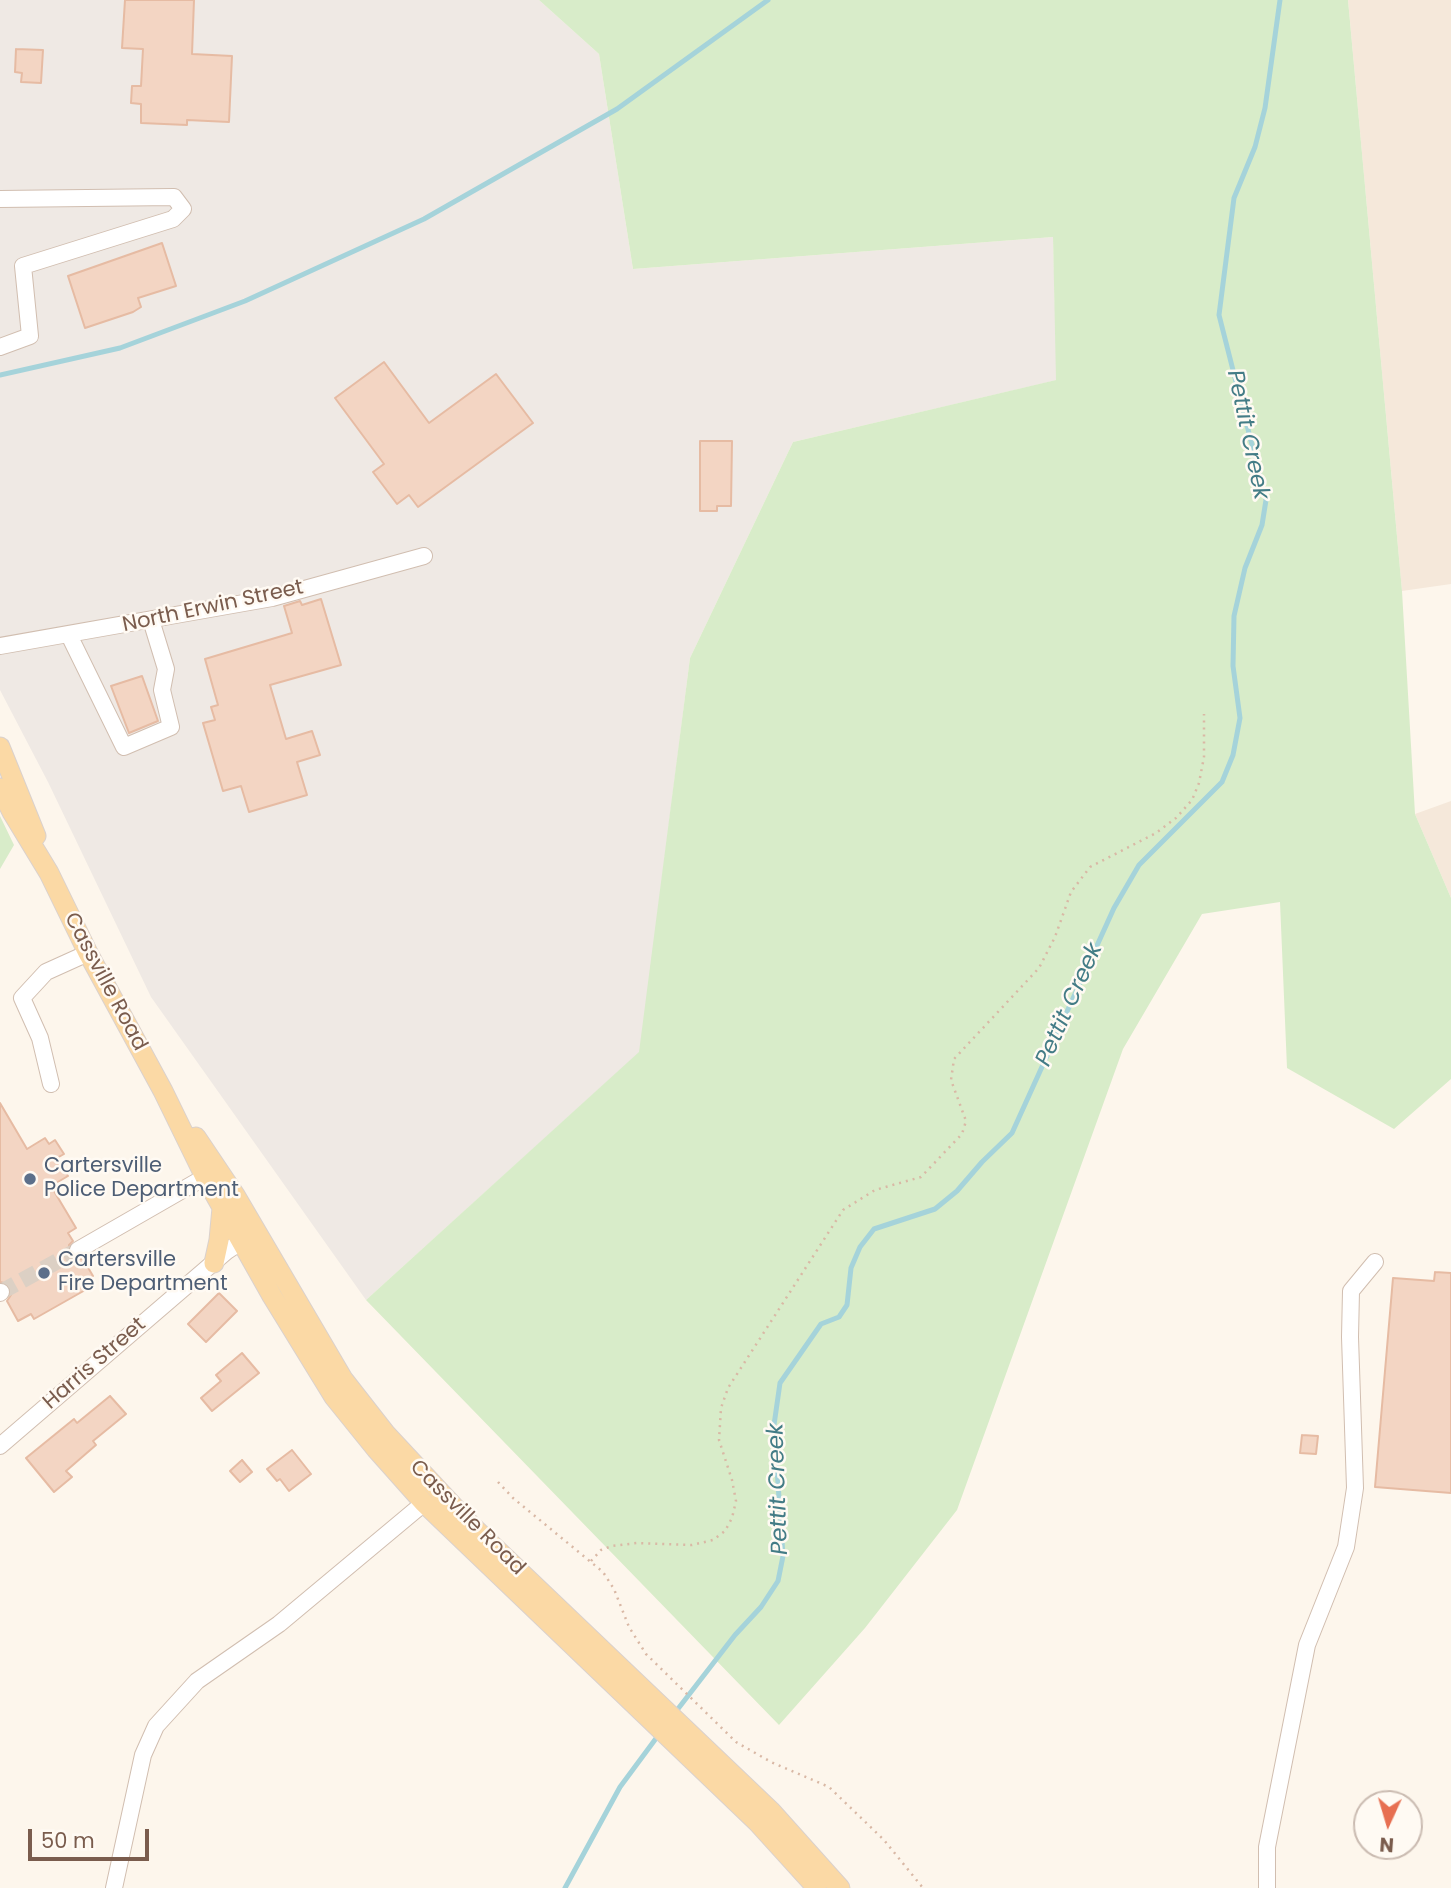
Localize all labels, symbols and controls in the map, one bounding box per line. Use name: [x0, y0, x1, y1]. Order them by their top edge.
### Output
water label: Pettit Creek: [1220, 368, 1274, 502]
street label: North Erwin Street: [120, 576, 306, 638]
street label: Cassville Road: [58, 909, 152, 1055]
water label: Pettit Creek: [1031, 939, 1109, 1071]
place label: Cartersville Police Department: [44, 1154, 239, 1204]
marker: Cartersville Police Department: [22, 1171, 38, 1187]
place label: Cartersville Fire Department: [58, 1248, 228, 1298]
marker: Cartersville Fire Department: [36, 1265, 52, 1281]
street label: Harris Street: [39, 1313, 151, 1415]
water label: Pettit Creek: [763, 1423, 795, 1555]
street label: Cassville Road: [404, 1455, 530, 1581]
north arrow: [1353, 1790, 1423, 1860]
scale bar: [32, 1814, 152, 1858]
text: 50 m: [41, 1826, 95, 1855]
text: N: [1379, 1830, 1395, 1858]

